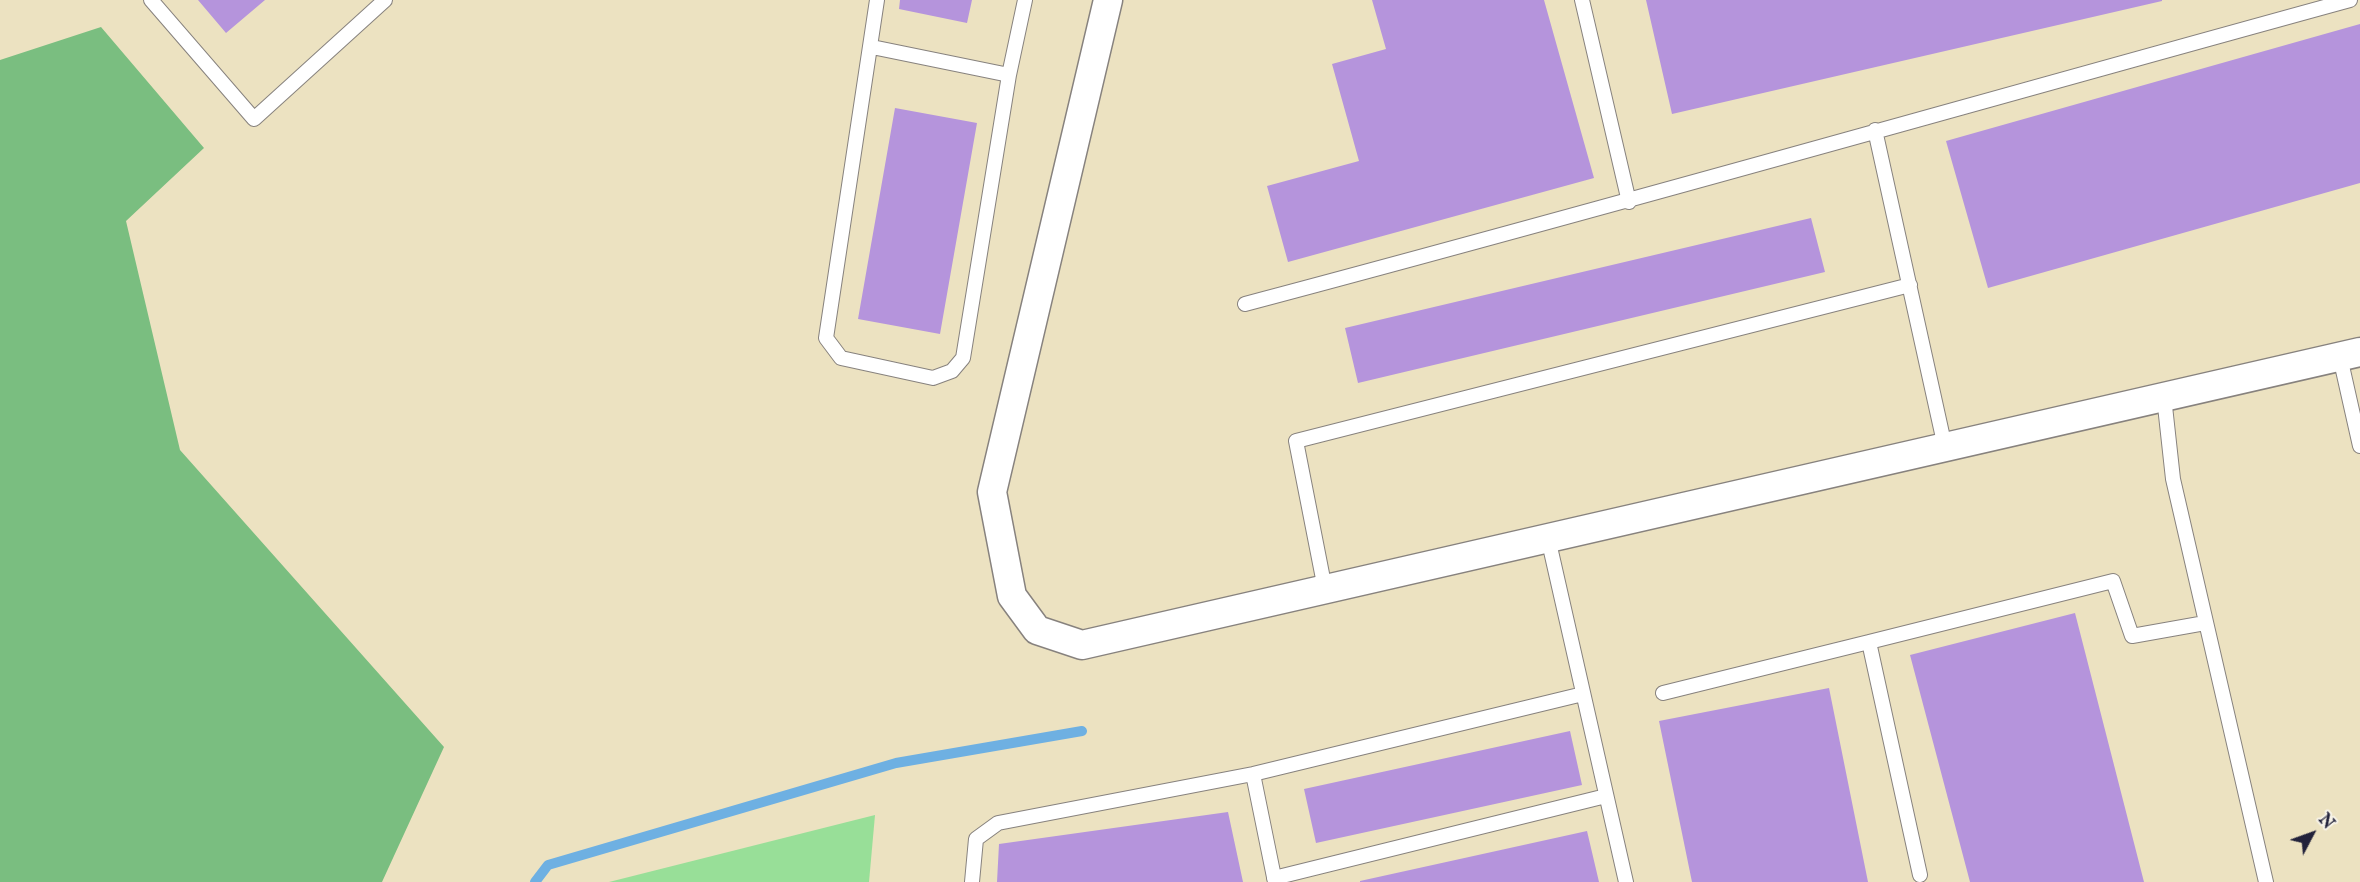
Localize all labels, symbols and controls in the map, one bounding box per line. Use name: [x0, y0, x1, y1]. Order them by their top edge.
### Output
north arrow: [2282, 804, 2342, 864]
text: N: [2313, 810, 2338, 834]

